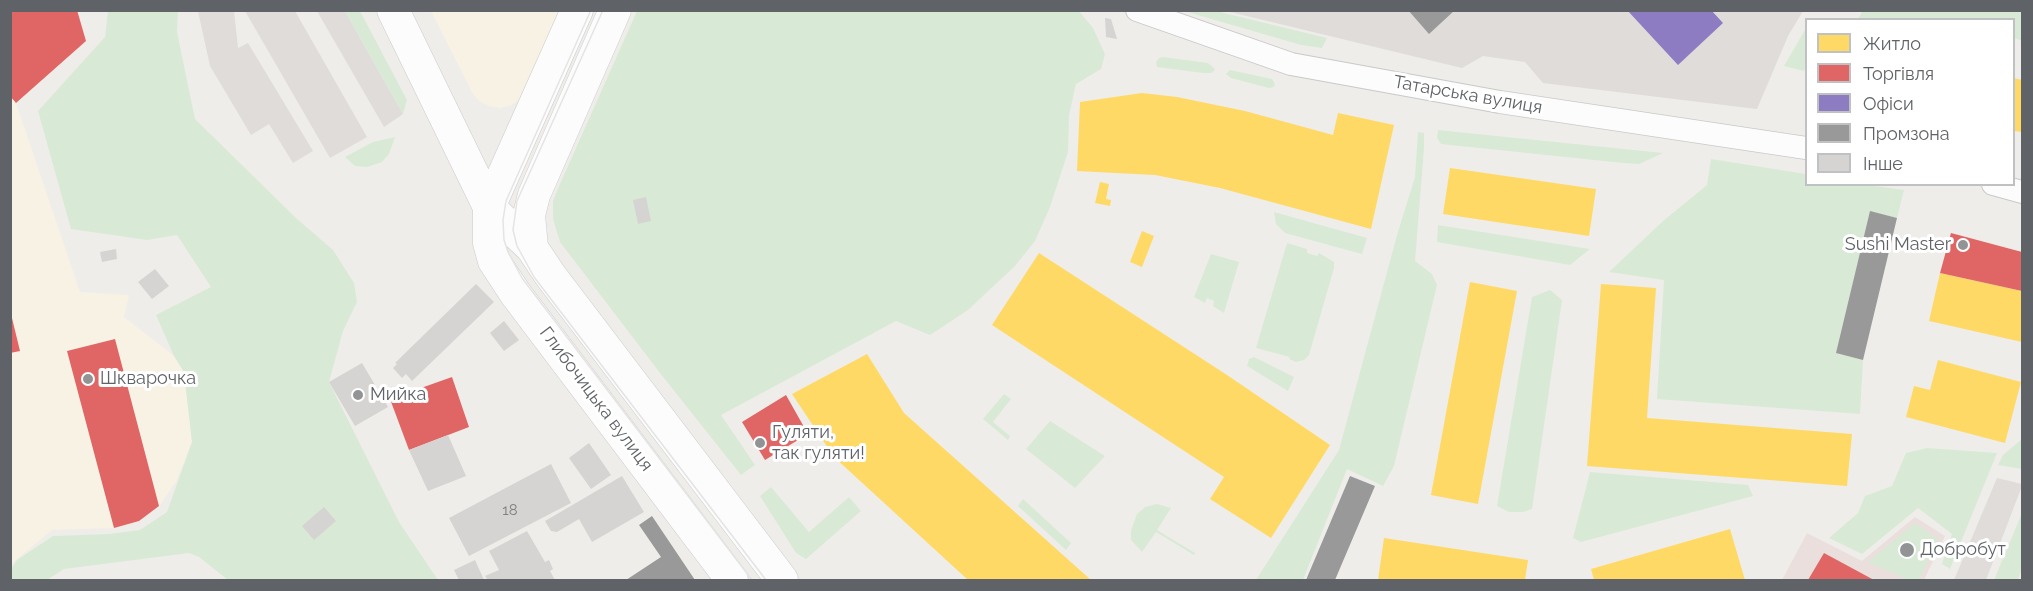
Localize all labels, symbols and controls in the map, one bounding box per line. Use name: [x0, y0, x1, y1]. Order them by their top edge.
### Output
legend: [1805, 18, 2015, 186]
text: Житло: [1863, 33, 1921, 54]
text: Торгівля: [1863, 63, 1934, 84]
street label: Татарська вулиця: [1392, 71, 1544, 119]
text: Офіси: [1863, 93, 1914, 114]
text: Промзона: [1863, 123, 1950, 144]
text: Інше: [1863, 153, 1903, 174]
place label: Sushi Master: [1845, 234, 1951, 256]
marker: Sushi Master: [1956, 238, 1970, 252]
street label: Глибочицька вулиця: [535, 323, 657, 475]
place label: Шкварочка: [100, 368, 196, 390]
marker: Шкварочка: [81, 372, 95, 386]
place label: Мийка: [370, 384, 426, 406]
marker: Мийка: [351, 388, 365, 402]
place label: Гуляти, так гуляти!: [772, 422, 865, 464]
marker: Гуляти, так гуляти!: [753, 436, 767, 450]
house number: 18: [502, 501, 518, 519]
place label: Добробут: [1920, 539, 2006, 561]
marker: Добробут: [1898, 541, 1916, 559]

